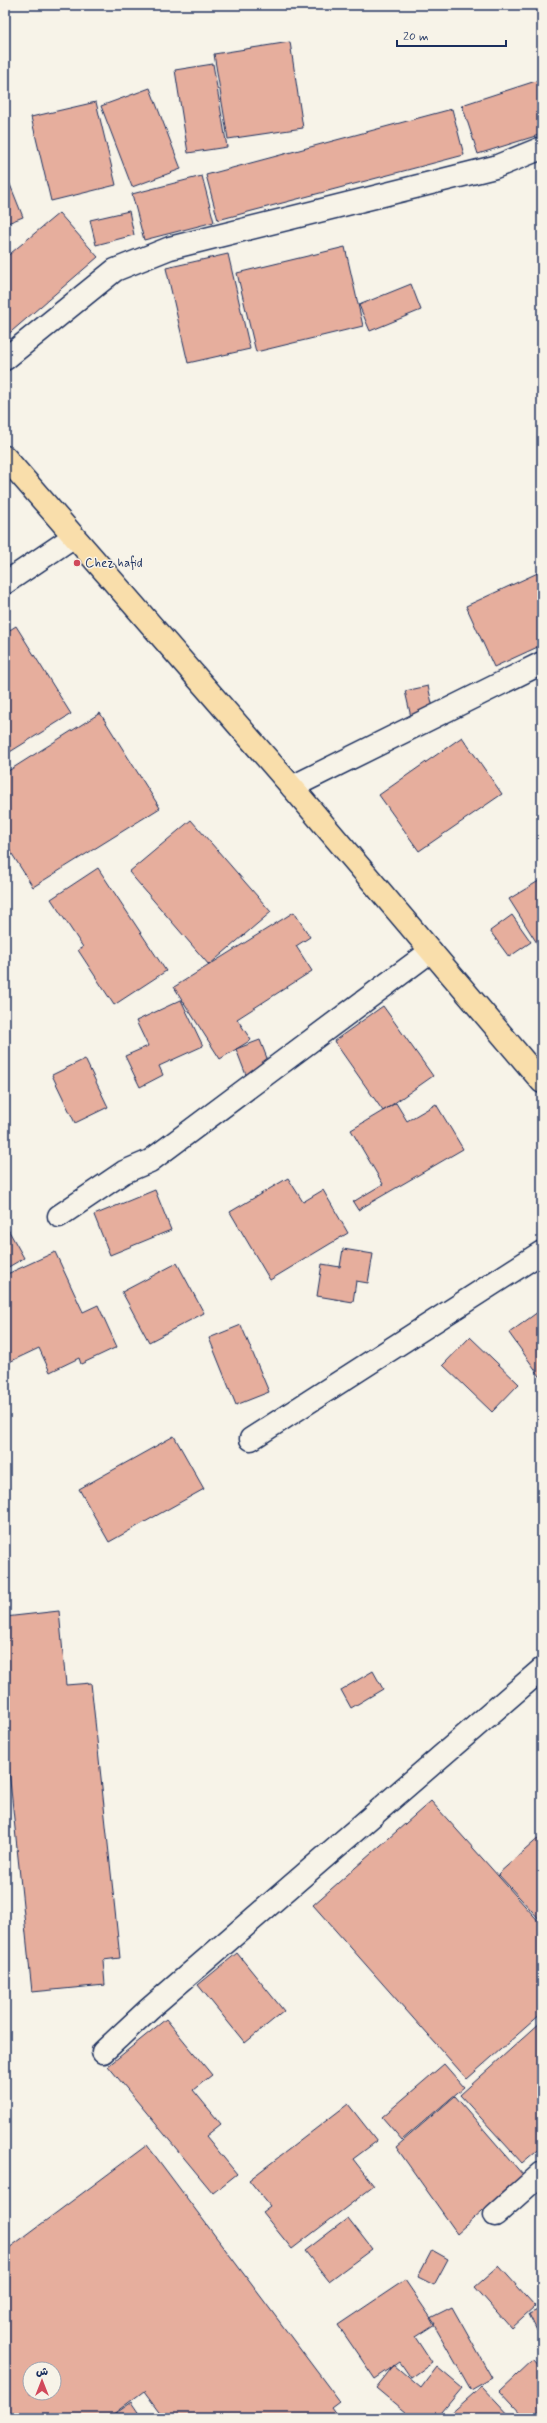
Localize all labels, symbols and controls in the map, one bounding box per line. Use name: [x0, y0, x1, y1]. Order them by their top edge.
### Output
scale bar: [397, 22, 506, 48]
text: 20 m: [403, 29, 429, 45]
place label: Chez hafid: [85, 555, 143, 572]
marker: Chez hafid: [72, 558, 82, 568]
north arrow: [22, 2361, 62, 2401]
text: ش: [36, 2365, 48, 2379]

